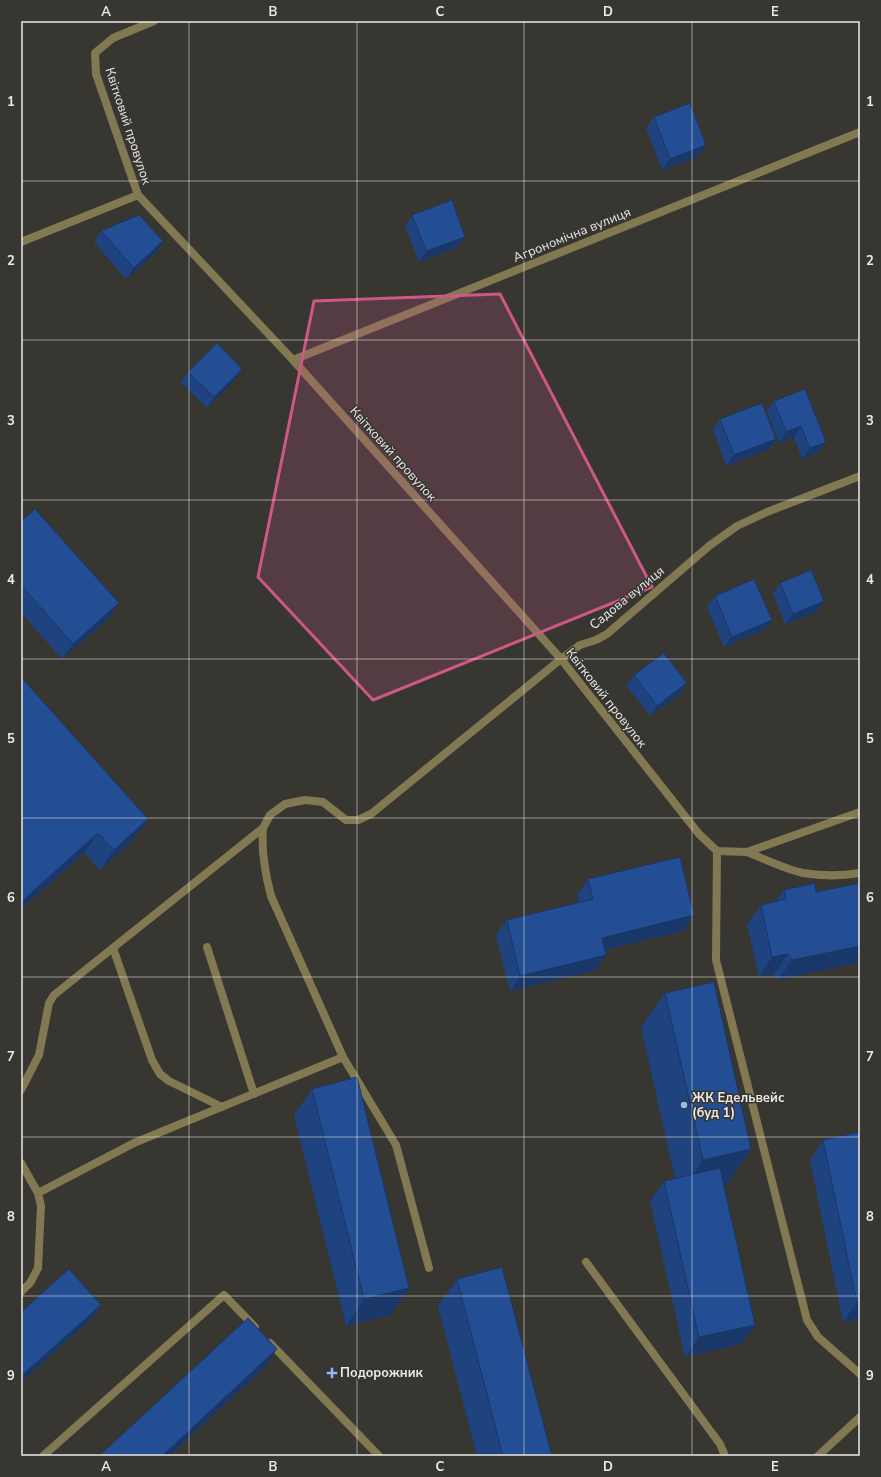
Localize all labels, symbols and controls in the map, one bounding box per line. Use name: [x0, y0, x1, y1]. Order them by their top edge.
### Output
text: A: [101, 3, 111, 21]
text: B: [269, 3, 278, 21]
text: C: [436, 3, 445, 21]
text: D: [603, 3, 613, 21]
text: E: [771, 3, 779, 21]
street label: Квітковий провулок: [101, 65, 155, 187]
text: 1: [7, 93, 15, 111]
text: 1: [866, 93, 874, 111]
street label: Агрономічна вулиця: [510, 203, 634, 267]
text: 2: [7, 252, 15, 270]
text: 2: [866, 252, 874, 270]
street label: Квітковий провулок: [345, 403, 441, 505]
text: 3: [7, 412, 15, 430]
text: 3: [866, 412, 874, 430]
street label: Садова вулиця: [586, 562, 668, 634]
text: 4: [7, 571, 15, 589]
text: 4: [866, 571, 874, 589]
street label: Квітковий провулок: [561, 644, 651, 752]
text: 5: [7, 730, 15, 748]
text: 5: [866, 730, 874, 748]
text: 6: [7, 889, 15, 907]
text: 6: [866, 889, 874, 907]
text: 7: [7, 1048, 15, 1066]
text: 7: [866, 1048, 874, 1066]
place label: ЖК Едельвейс (буд 1): [692, 1089, 785, 1122]
marker: ЖК Едельвейс (буд 1): [679, 1100, 689, 1110]
text: 8: [7, 1208, 15, 1226]
text: 8: [866, 1208, 874, 1226]
place label: Подорожник: [340, 1364, 423, 1382]
text: 9: [7, 1367, 15, 1385]
text: 9: [866, 1367, 874, 1385]
marker: Подорожник: [327, 1368, 337, 1378]
text: A: [101, 1458, 111, 1476]
text: B: [269, 1458, 278, 1476]
text: C: [436, 1458, 445, 1476]
text: D: [603, 1458, 613, 1476]
text: E: [771, 1458, 779, 1476]

